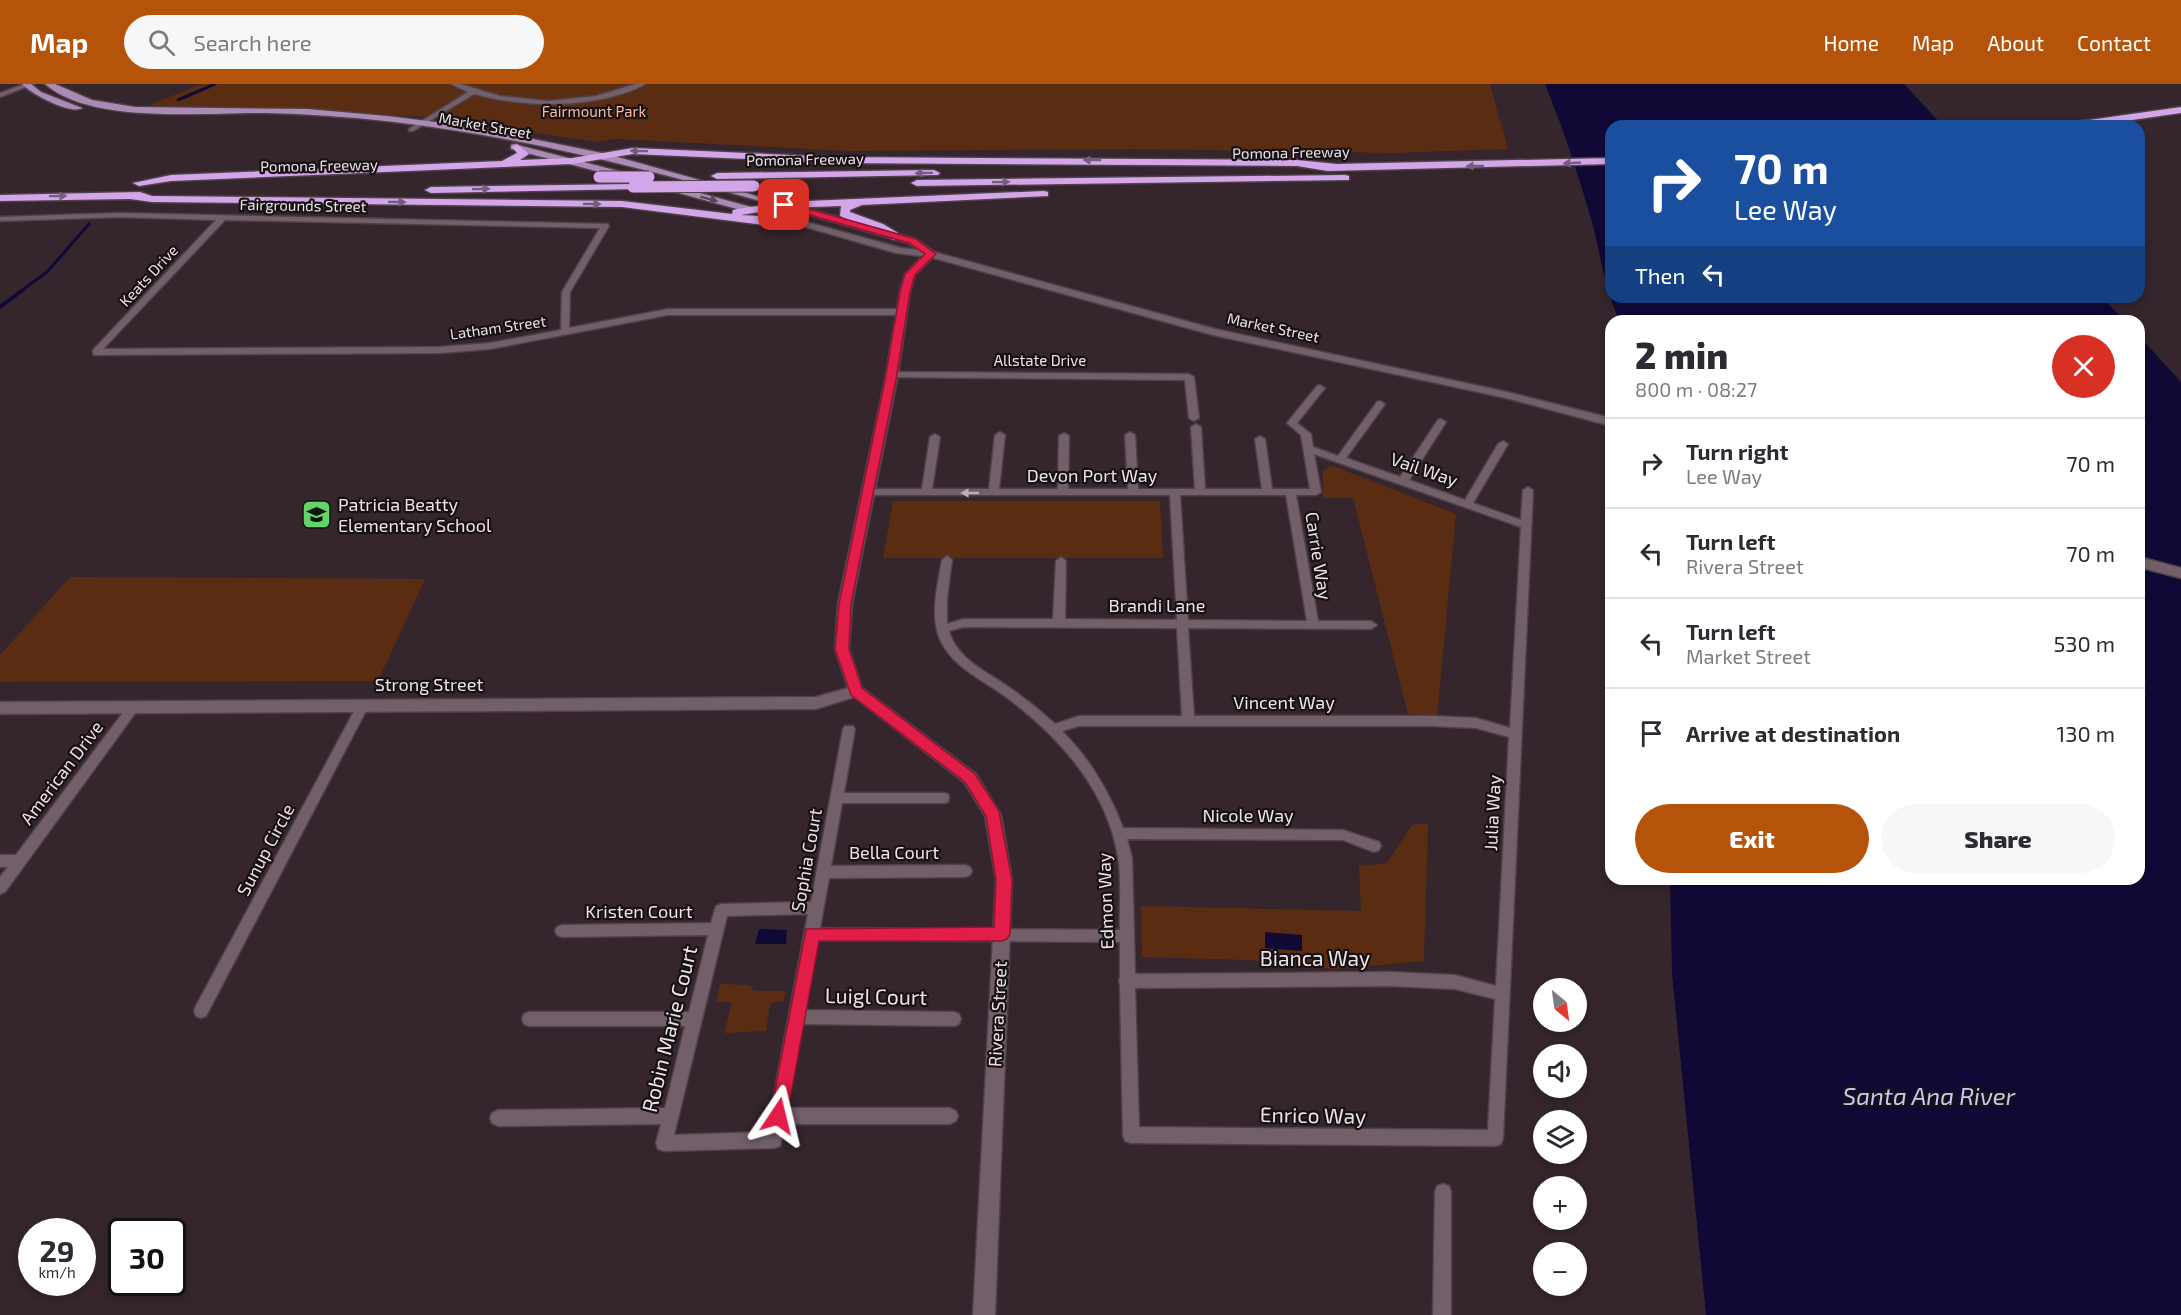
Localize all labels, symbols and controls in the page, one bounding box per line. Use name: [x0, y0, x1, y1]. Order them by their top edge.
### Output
search box: [124, 15, 544, 69]
text: Map: [30, 25, 88, 59]
icon: search: [145, 26, 178, 59]
text: Search here: [193, 29, 312, 55]
text: Home: [1823, 30, 1879, 55]
text: Map: [1912, 30, 1954, 55]
text: About: [1987, 30, 2044, 55]
text: Contact: [2077, 30, 2151, 55]
park label: Fairmount Park: [542, 102, 647, 120]
street label: Market Street: [438, 108, 533, 142]
street label: Pomona Freeway: [1232, 142, 1350, 162]
text: 70 m: [1734, 142, 1829, 192]
icon: right: [1635, 144, 1713, 222]
one-way arrow: [629, 146, 648, 156]
street label: Pomona Freeway: [746, 149, 864, 169]
street label: Pomona Freeway: [260, 155, 378, 175]
one-way arrow: [1083, 155, 1102, 165]
one-way arrow: [1563, 158, 1582, 167]
one-way arrow: [1466, 161, 1485, 170]
one-way arrow: [914, 168, 933, 178]
one-way arrow: [992, 177, 1011, 187]
pin: [758, 179, 809, 230]
one-way arrow: [472, 185, 491, 194]
icon: arrive: [767, 188, 800, 221]
one-way arrow: [49, 192, 68, 201]
text: Lee Way: [1734, 193, 1837, 225]
one-way arrow: [700, 194, 719, 204]
street label: Fairgrounds Street: [239, 195, 367, 215]
one-way arrow: [387, 197, 406, 207]
one-way arrow: [582, 199, 601, 209]
street label: Keats Drive: [115, 241, 181, 310]
icon: left: [1697, 258, 1730, 291]
text: Then: [1635, 262, 1685, 288]
street label: Market Street: [1226, 308, 1321, 346]
street label: Latham Street: [449, 311, 547, 343]
text: 2 min: [1635, 333, 1728, 376]
button: close: [2052, 335, 2115, 398]
street label: Allstate Drive: [994, 351, 1086, 369]
text: 800 m · 08:27: [1635, 377, 1757, 401]
text: Turn right: [1686, 438, 1788, 464]
street label: Vail Way: [1388, 447, 1461, 491]
icon: right: [1635, 447, 1668, 480]
text: 70 m: [2066, 450, 2115, 476]
street label: Devon Port Way: [1027, 464, 1158, 486]
text: Lee Way: [1686, 464, 1762, 488]
one-way arrow: [960, 488, 979, 498]
place label: Patricia Beatty Elementary School: [338, 493, 492, 536]
school or university icon: Patricia Beatty Elementary School: [301, 499, 333, 531]
street label: Carrie Way: [1301, 510, 1337, 602]
text: Turn left: [1686, 528, 1775, 554]
icon: left: [1635, 537, 1668, 570]
text: 70 m: [2066, 540, 2115, 566]
text: Rivera Street: [1686, 554, 1804, 578]
street label: Brandi Lane: [1109, 594, 1205, 616]
text: Turn left: [1686, 618, 1775, 644]
icon: left: [1635, 627, 1668, 660]
text: 530 m: [2054, 630, 2115, 656]
text: Market Street: [1686, 644, 1811, 668]
street label: Strong Street: [375, 673, 483, 695]
street label: Vincent Way: [1233, 691, 1335, 713]
street label: American Drive: [15, 716, 107, 829]
icon: arrive: [1635, 717, 1668, 750]
text: Arrive at destination: [1686, 720, 1900, 746]
text: 130 m: [2057, 720, 2115, 746]
street label: Julia Way: [1479, 774, 1505, 852]
street label: Sunup Circle: [232, 800, 299, 899]
street label: Nicole Way: [1202, 804, 1294, 826]
button: Exit: [1635, 804, 1869, 873]
button: Share: [1881, 804, 2115, 873]
street label: Sophia Court: [786, 806, 826, 913]
street label: Bella Court: [849, 841, 939, 863]
street label: Edmon Way: [1092, 852, 1118, 950]
street label: Kristen Court: [585, 900, 693, 922]
street label: Robin Marie Court: [636, 943, 701, 1114]
street label: Bianca Way: [1260, 945, 1370, 970]
street label: Rivera Street: [983, 960, 1011, 1067]
north arrow: [1533, 978, 1587, 1032]
map controls: [1533, 978, 1587, 1296]
street label: Luigl Court: [825, 982, 927, 1009]
button: sound: [1533, 1044, 1587, 1098]
water label: Santa Ana River: [1843, 1081, 2016, 1110]
position arrow: [746, 1084, 810, 1148]
street label: Enrico Way: [1260, 1101, 1366, 1128]
button: layers: [1533, 1110, 1587, 1164]
button: +: [1533, 1176, 1587, 1230]
speed limit sign: 30: [108, 1218, 186, 1296]
text: 29: [39, 1232, 75, 1268]
button: −: [1533, 1242, 1587, 1296]
text: km/h: [38, 1263, 76, 1281]

